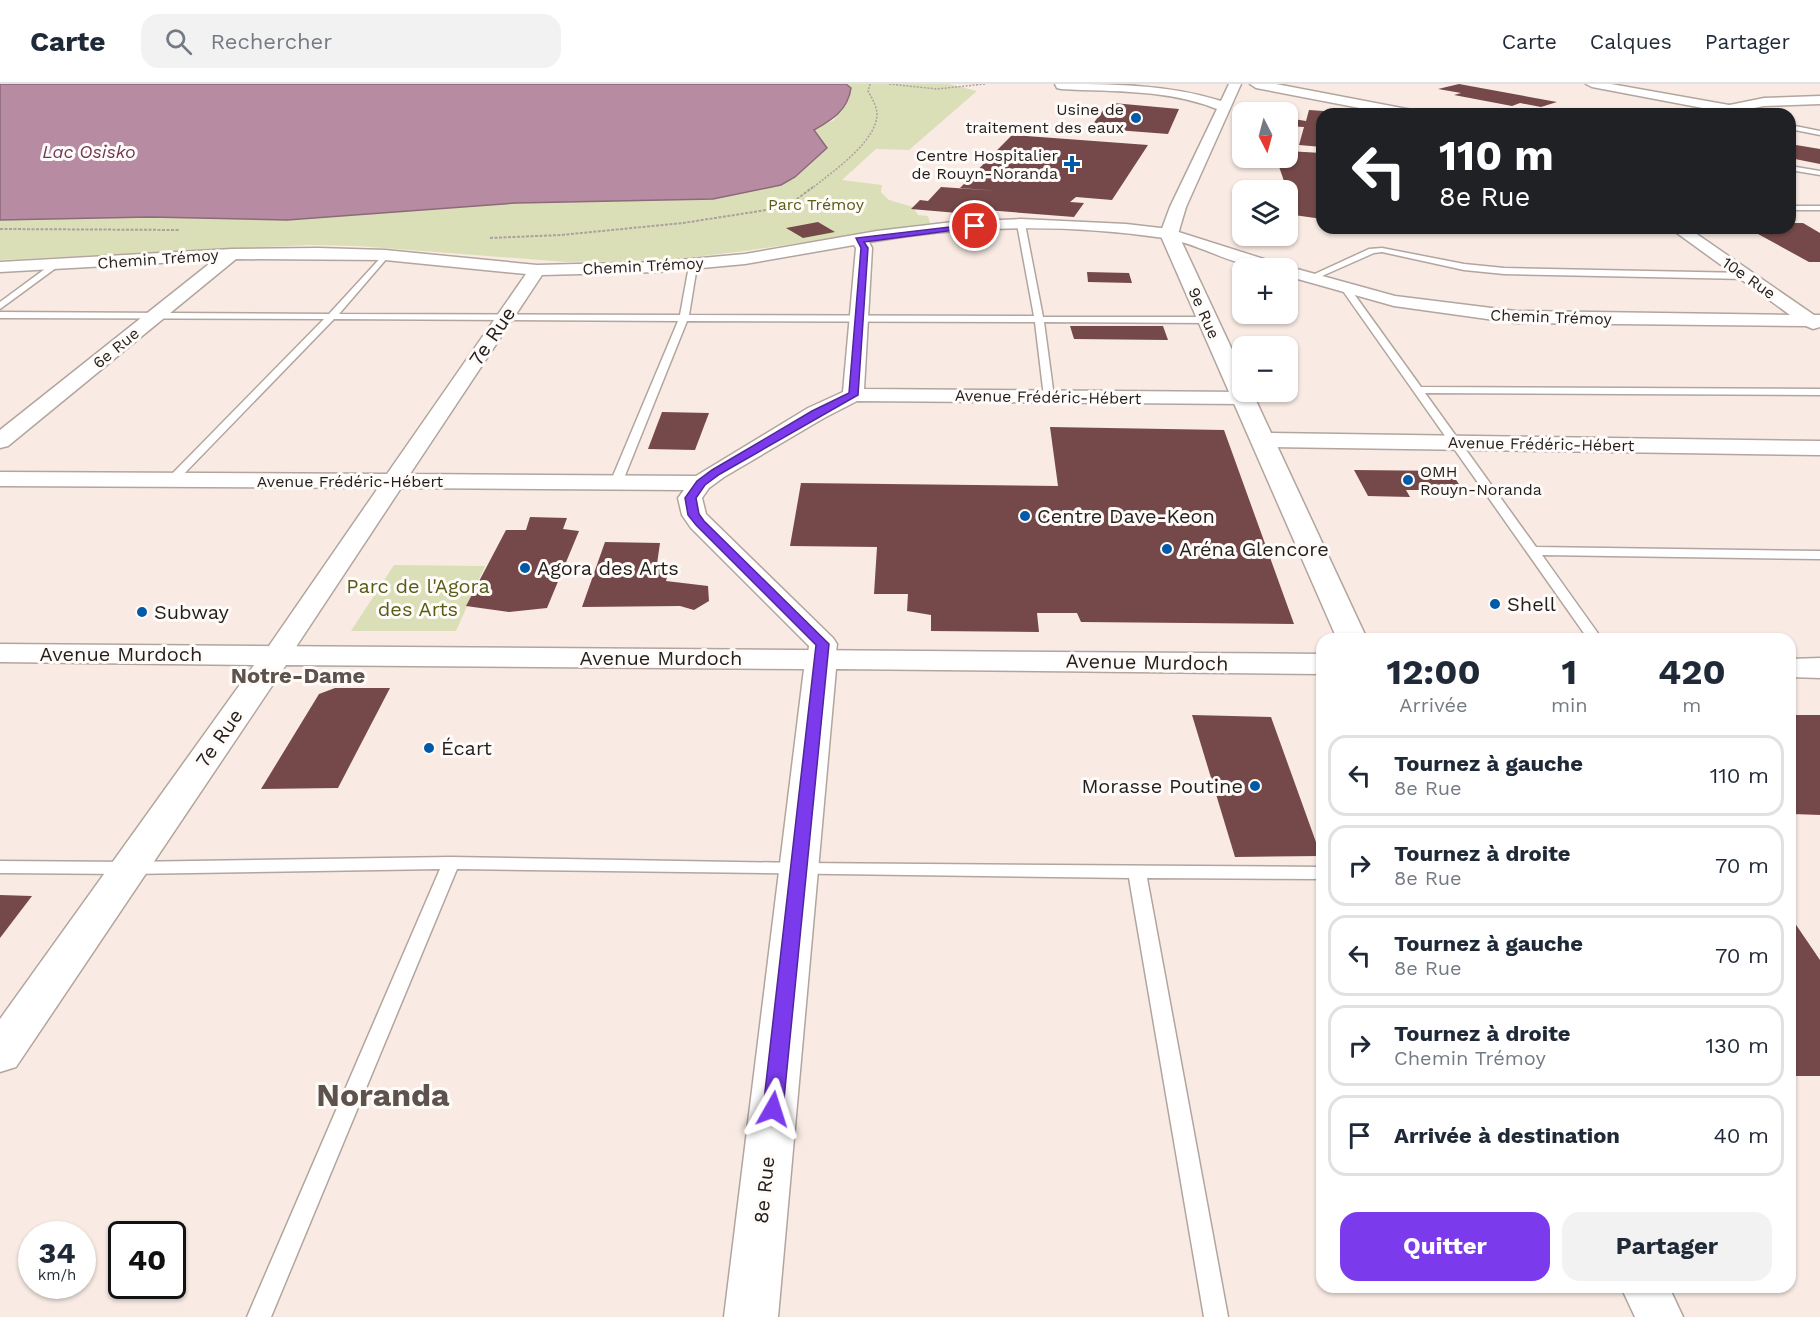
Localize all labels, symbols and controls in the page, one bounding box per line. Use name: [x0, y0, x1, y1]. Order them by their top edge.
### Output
search box: [141, 14, 561, 68]
text: Carte: [30, 25, 105, 58]
icon: search: [162, 25, 195, 58]
text: Rechercher: [210, 29, 332, 54]
text: Carte: [1502, 29, 1557, 54]
text: Calques: [1590, 29, 1672, 54]
text: Partager: [1705, 29, 1790, 54]
place label: Usine de traitement des eaux: [965, 100, 1124, 137]
north arrow: [1232, 102, 1298, 168]
map controls: [1232, 102, 1298, 402]
marker: Usine de traitement des eaux: [1129, 111, 1143, 125]
text: 110 m: [1439, 131, 1554, 180]
icon: left: [1340, 132, 1418, 210]
water label: Lac Osisko: [42, 141, 136, 162]
place label: Centre Hospitalier de Rouyn-Noranda: [912, 146, 1058, 183]
marker: Centre Hospitalier de Rouyn-Noranda: [1063, 155, 1081, 173]
button: layers: [1232, 180, 1298, 246]
text: 8e Rue: [1439, 181, 1530, 213]
park label: Parc Trémoy: [768, 195, 865, 214]
pin: [949, 200, 1000, 251]
icon: arrive: [958, 209, 991, 242]
street label: Chemin Trémoy: [97, 245, 220, 273]
street label: Chemin Trémoy: [582, 253, 705, 279]
street label: 10e Rue: [1719, 253, 1779, 303]
button: +: [1232, 258, 1298, 324]
street label: 9e Rue: [1184, 284, 1224, 342]
street label: 7e Rue: [464, 302, 520, 370]
street label: Chemin Trémoy: [1490, 305, 1613, 329]
street label: 6e Rue: [89, 324, 143, 372]
button: −: [1232, 336, 1298, 402]
street label: Avenue Frédéric-Hébert: [955, 386, 1142, 408]
street label: Avenue Frédéric-Hébert: [1448, 433, 1635, 455]
place label: OMH Rouyn-Noranda: [1420, 462, 1542, 499]
street label: Avenue Frédéric-Hébert: [257, 472, 444, 491]
marker: OMH Rouyn-Noranda: [1401, 473, 1415, 487]
place label: Centre Dave-Keon: [1037, 504, 1215, 528]
marker: Centre Dave-Keon: [1018, 509, 1032, 523]
place label: Aréna Glencore: [1179, 537, 1329, 561]
marker: Aréna Glencore: [1160, 542, 1174, 556]
place label: Agora des Arts: [537, 556, 679, 580]
marker: Agora des Arts: [518, 561, 532, 575]
park label: Parc de l'Agora des Arts: [346, 574, 490, 621]
place label: Shell: [1507, 592, 1556, 616]
marker: Shell: [1488, 597, 1502, 611]
place label: Subway: [154, 600, 230, 624]
marker: Subway: [135, 605, 149, 619]
street label: Avenue Murdoch: [40, 642, 202, 666]
street label: Avenue Murdoch: [580, 646, 742, 670]
street label: Avenue Murdoch: [1065, 649, 1229, 675]
text: 12:00: [1386, 651, 1481, 693]
text: 1: [1562, 651, 1577, 693]
text: 420: [1658, 651, 1726, 693]
district label: Notre-Dame: [231, 663, 365, 688]
text: Arrivée: [1399, 693, 1468, 717]
text: min: [1551, 693, 1588, 717]
text: m: [1682, 693, 1701, 717]
street label: 7e Rue: [190, 704, 248, 772]
place label: Écart: [441, 736, 492, 760]
marker: Écart: [422, 741, 436, 755]
text: Tournez à gauche: [1394, 751, 1583, 776]
icon: left: [1343, 759, 1376, 792]
text: 110 m: [1710, 763, 1769, 788]
place label: Morasse Poutine: [1081, 774, 1243, 798]
text: 8e Rue: [1394, 776, 1462, 800]
marker: Morasse Poutine: [1248, 779, 1262, 793]
text: Tournez à droite: [1394, 841, 1571, 866]
icon: right: [1343, 849, 1376, 882]
text: 70 m: [1715, 853, 1769, 878]
text: 8e Rue: [1394, 866, 1462, 890]
text: Tournez à gauche: [1394, 931, 1583, 956]
icon: left: [1343, 939, 1376, 972]
text: 70 m: [1715, 943, 1769, 968]
text: 8e Rue: [1394, 956, 1462, 980]
text: Tournez à droite: [1394, 1021, 1571, 1046]
icon: right: [1343, 1029, 1376, 1062]
text: 130 m: [1705, 1033, 1769, 1058]
text: Chemin Trémoy: [1394, 1046, 1546, 1070]
district label: Noranda: [316, 1076, 450, 1114]
position arrow: [741, 1077, 805, 1141]
icon: arrive: [1343, 1119, 1376, 1152]
text: Arrivée à destination: [1394, 1123, 1620, 1148]
text: 40 m: [1713, 1123, 1769, 1148]
street label: 8e Rue: [749, 1155, 779, 1225]
button: Quitter: [1340, 1212, 1550, 1281]
button: Partager: [1562, 1212, 1772, 1281]
speed limit sign: 40: [108, 1221, 186, 1299]
text: 34: [38, 1235, 76, 1270]
text: km/h: [38, 1266, 76, 1284]

